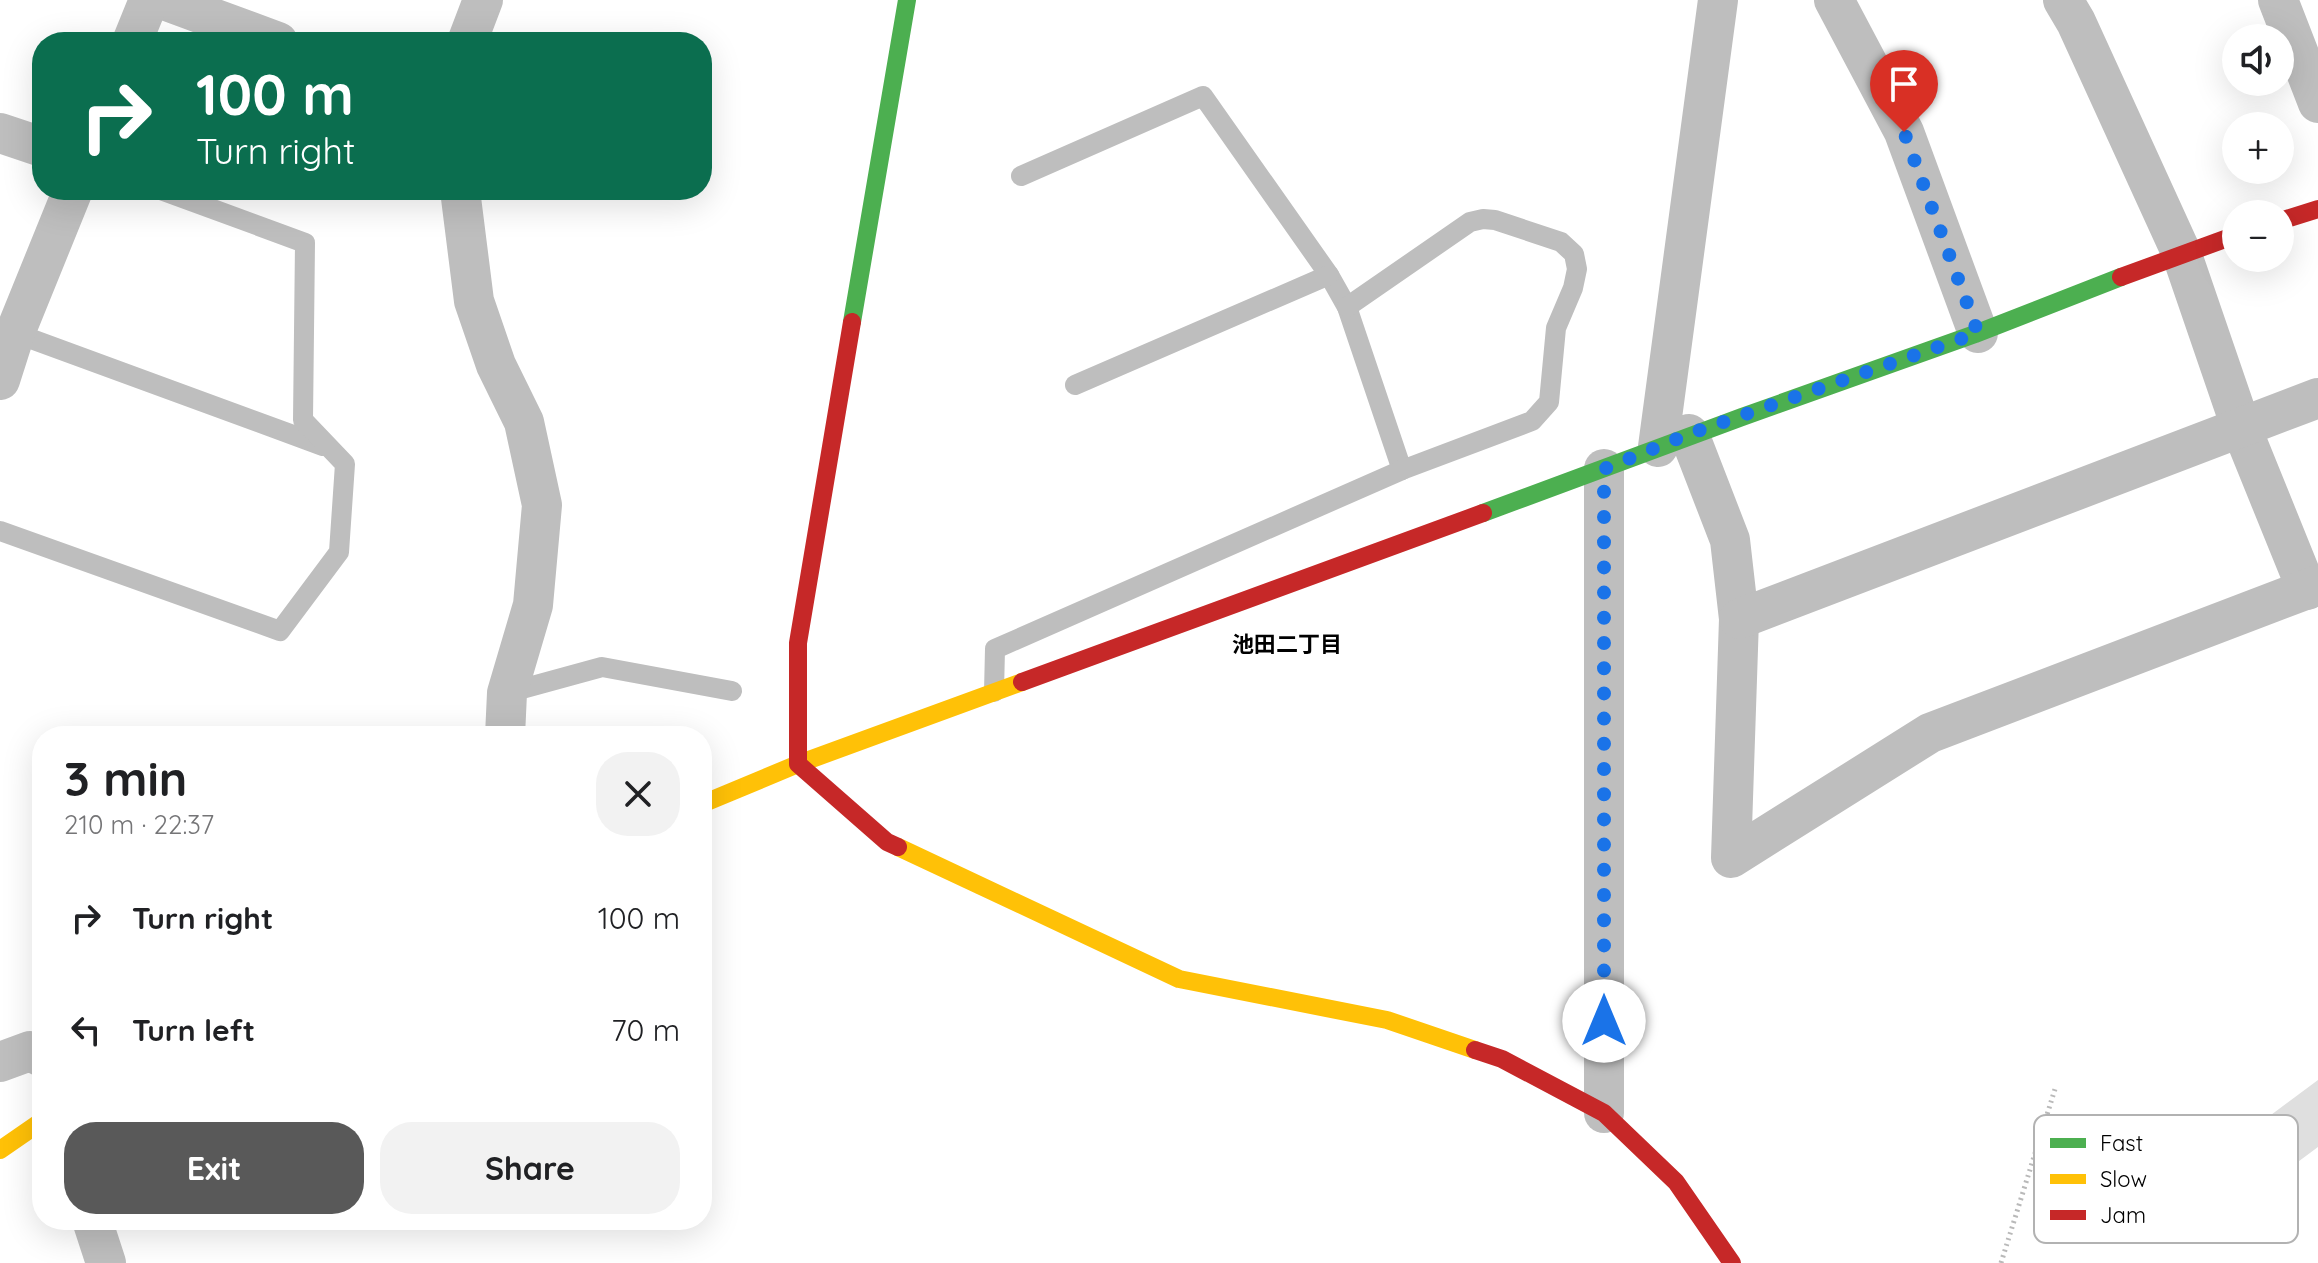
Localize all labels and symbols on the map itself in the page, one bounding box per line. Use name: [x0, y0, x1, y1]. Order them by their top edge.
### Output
pin: [1870, 50, 1938, 132]
district label: 池田二丁目: [1232, 630, 1342, 658]
position arrow: [1562, 979, 1646, 1063]
legend: [2034, 1115, 2298, 1243]
text: Fast: [2100, 1129, 2143, 1157]
text: Slow: [2100, 1165, 2147, 1193]
text: Jam: [2100, 1201, 2146, 1229]

